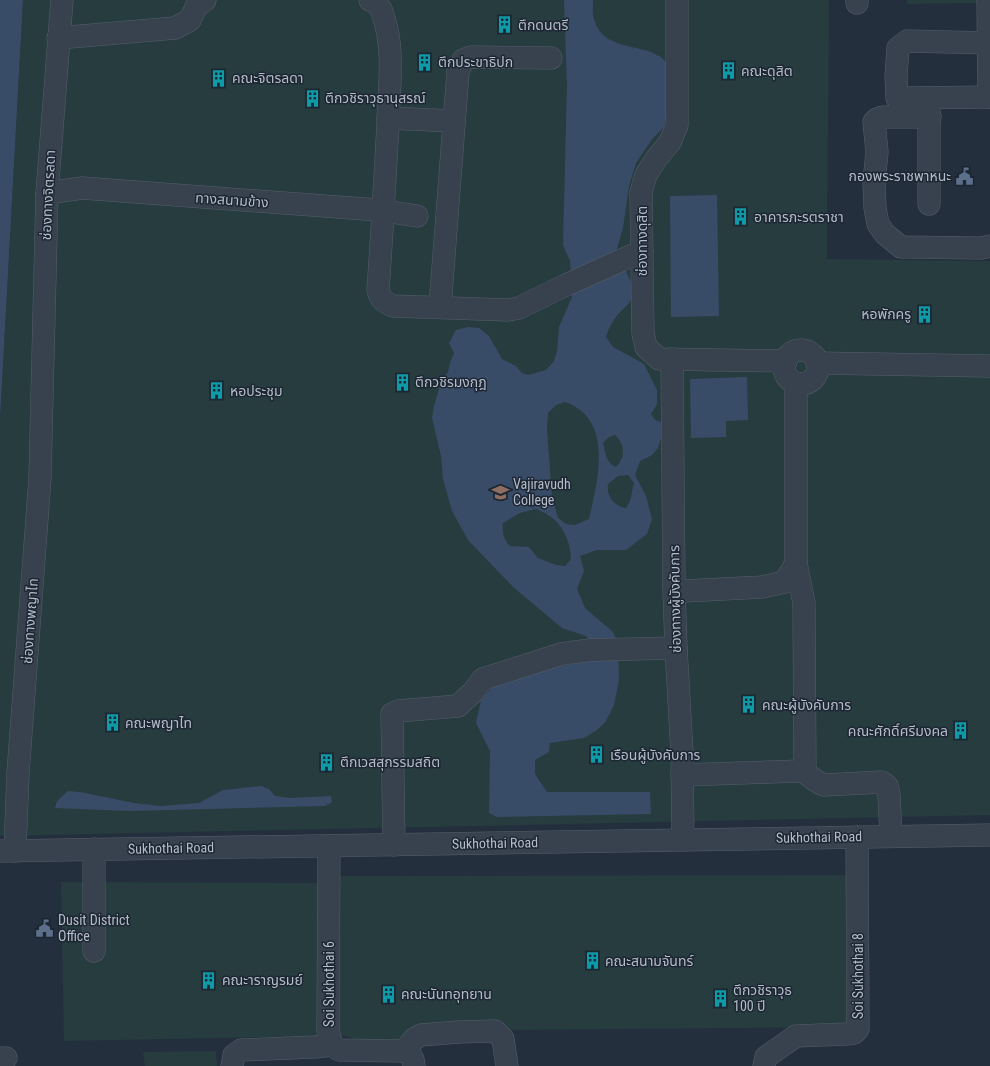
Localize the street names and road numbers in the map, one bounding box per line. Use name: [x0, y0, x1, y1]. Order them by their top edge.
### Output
street label: ช่องทางจิตรลดา: [38, 149, 58, 241]
street label: ทางสนามข้าง: [195, 189, 269, 211]
street label: ช่องทางดุสิต: [634, 206, 651, 276]
street label: ช่องทางผู้บังคับการ: [666, 545, 685, 653]
street label: ช่องทางพญาไท: [19, 578, 41, 664]
street label: Sukhothai Road: [776, 828, 862, 846]
street label: Sukhothai Road: [452, 834, 538, 852]
street label: Sukhothai Road: [128, 839, 214, 857]
street label: Soi Sukhothai 8: [850, 933, 866, 1019]
street label: Soi Sukhothai 6: [321, 941, 337, 1027]

